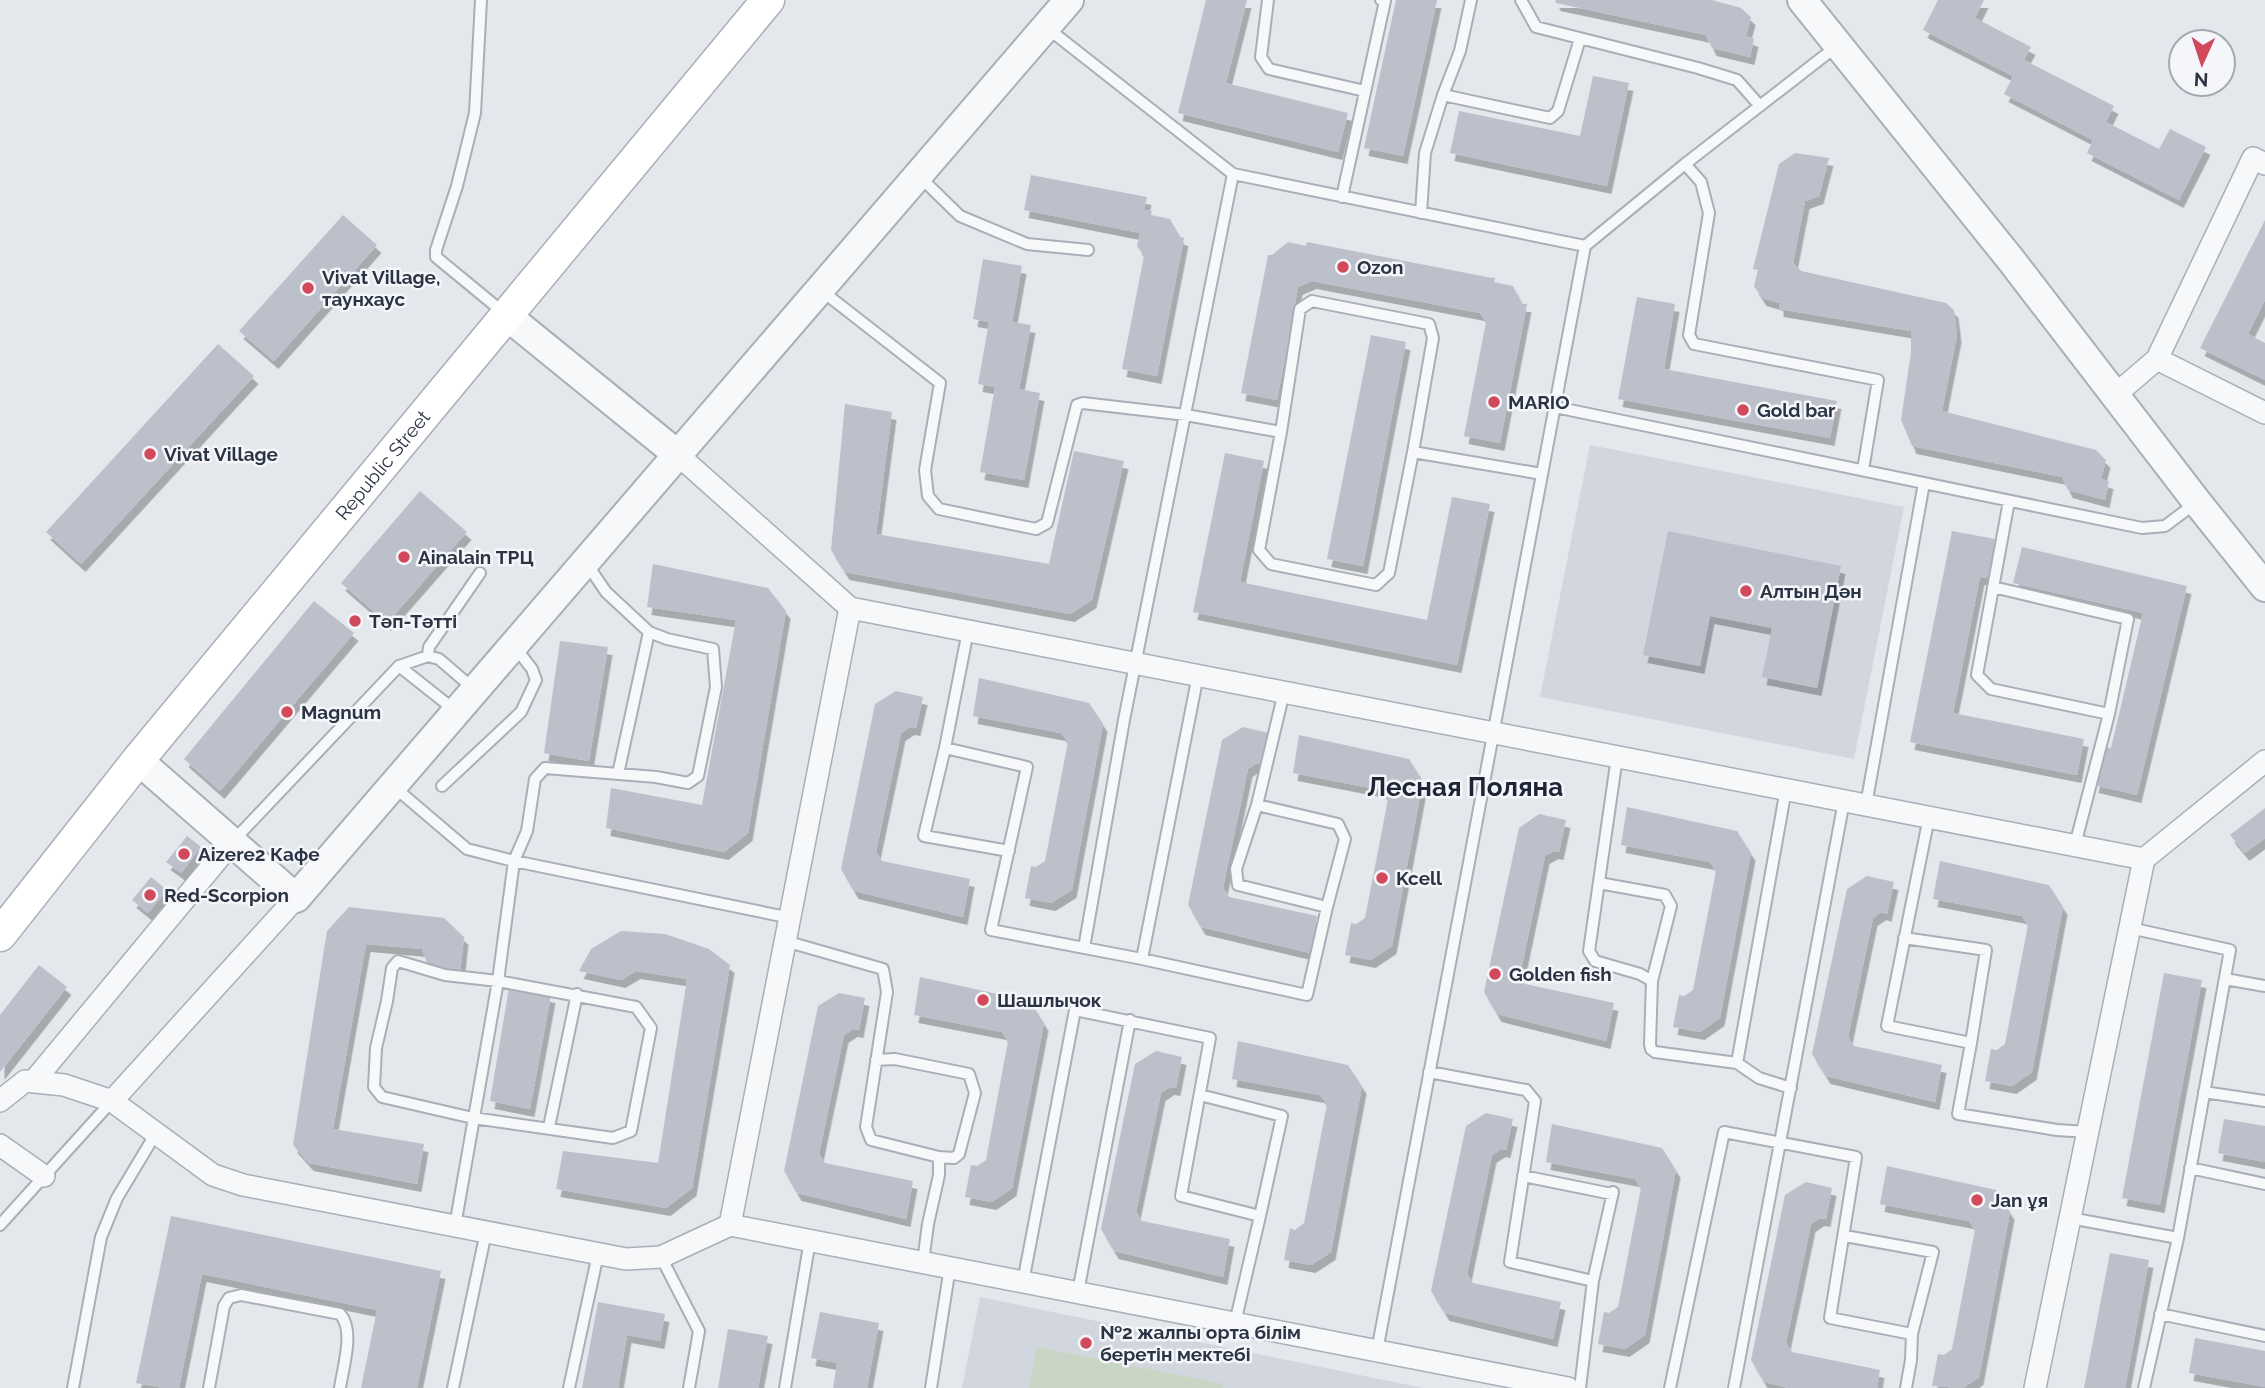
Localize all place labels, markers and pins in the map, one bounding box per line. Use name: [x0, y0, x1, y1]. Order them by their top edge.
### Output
place label: Ozon: [1357, 256, 1404, 278]
marker: Ozon: [1335, 259, 1351, 275]
place label: Vivat Village, таунхаус: [322, 266, 440, 310]
marker: Vivat Village, таунхаус: [300, 280, 316, 296]
place label: MARIO: [1508, 391, 1570, 413]
marker: MARIO: [1486, 394, 1502, 410]
place label: Gold bar: [1757, 399, 1836, 421]
marker: Gold bar: [1735, 402, 1751, 418]
place label: Vivat Village: [164, 443, 278, 465]
marker: Vivat Village: [142, 446, 158, 462]
place label: Ainalain ТРЦ: [418, 546, 534, 568]
marker: Ainalain ТРЦ: [396, 549, 412, 565]
place label: Алтын Дән: [1760, 580, 1862, 602]
marker: Алтын Дән: [1738, 583, 1754, 599]
place label: Тәп-Тәтті: [369, 610, 457, 632]
marker: Тәп-Тәтті: [347, 613, 363, 629]
place label: Magnum: [301, 701, 381, 723]
marker: Magnum: [279, 704, 295, 720]
place label: Aizere2 Кафе: [198, 843, 320, 865]
marker: Aizere2 Кафе: [176, 846, 192, 862]
place label: Kcell: [1396, 867, 1443, 889]
marker: Kcell: [1374, 870, 1390, 886]
place label: Red-Scorpion: [164, 884, 289, 906]
marker: Red-Scorpion: [142, 887, 158, 903]
place label: Golden fish: [1509, 963, 1612, 985]
marker: Golden fish: [1487, 966, 1503, 982]
place label: Шашлычок: [997, 989, 1102, 1011]
marker: Шашлычок: [975, 992, 991, 1008]
place label: Jan ұя: [1991, 1189, 2048, 1211]
marker: Jan ұя: [1969, 1192, 1985, 1208]
place label: №2 жалпы орта білім беретін мектебі: [1100, 1321, 1301, 1365]
marker: №2 жалпы орта білім беретін мектебі: [1078, 1335, 1094, 1351]

